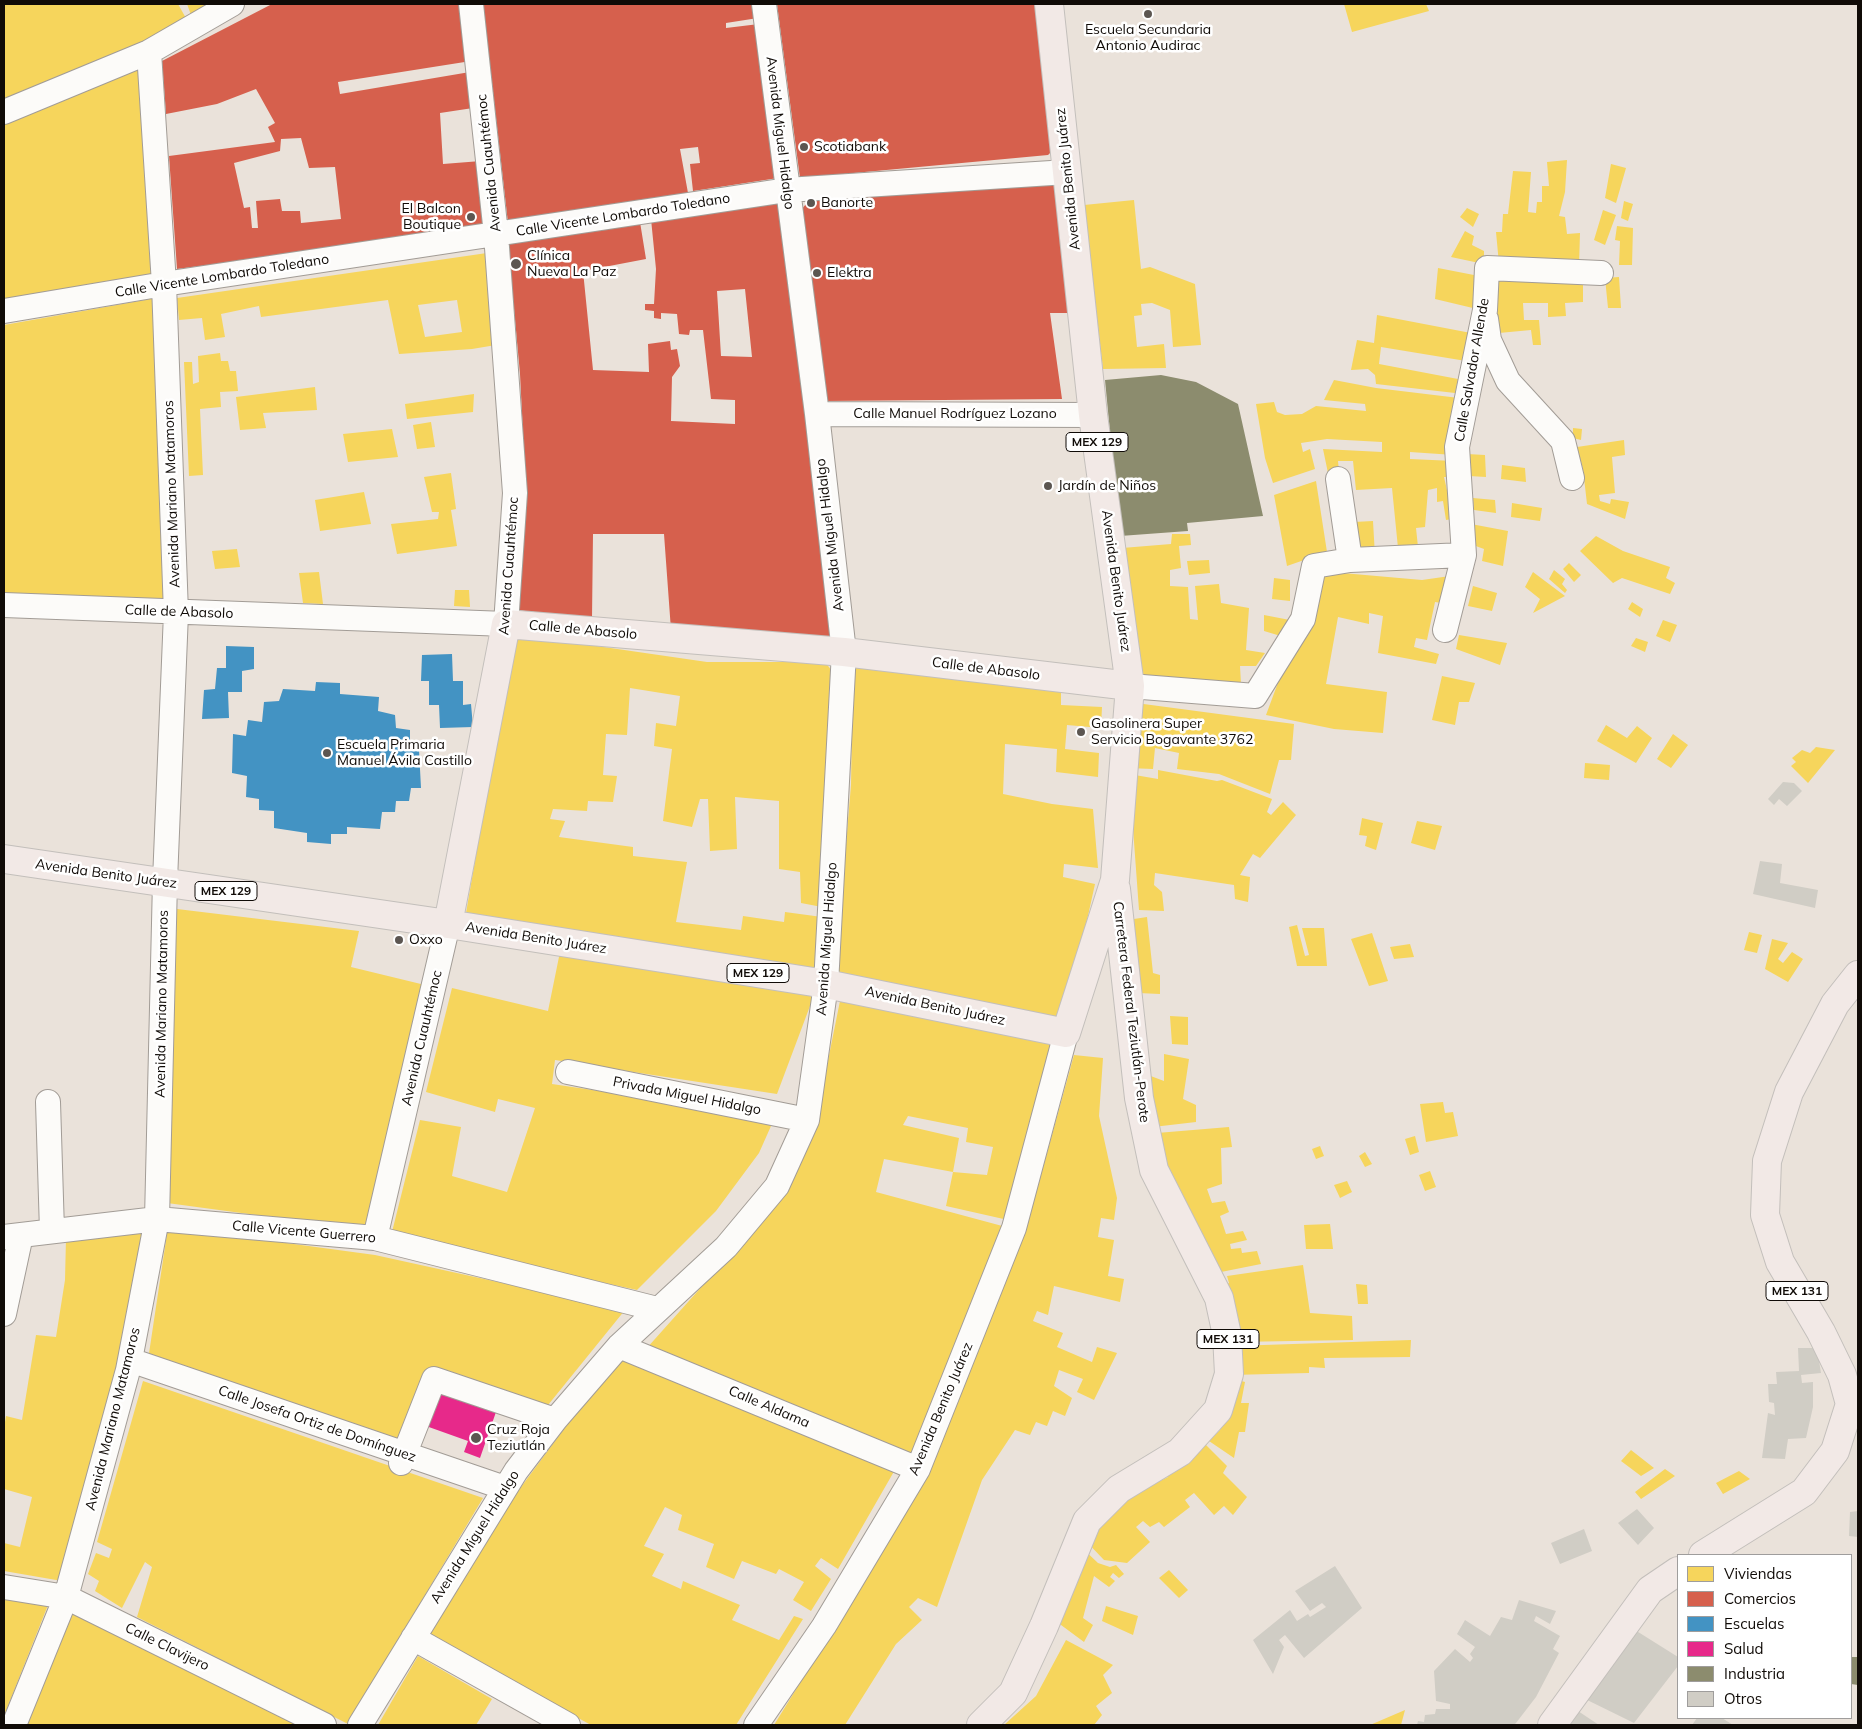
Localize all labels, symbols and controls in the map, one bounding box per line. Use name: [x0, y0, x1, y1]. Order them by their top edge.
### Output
marker: Escuela Secundaria Antonio Audirac: [1142, 8, 1154, 20]
place label: Escuela Secundaria Antonio Audirac: [1085, 22, 1211, 54]
street label: Avenida Miguel Hidalgo: [762, 56, 798, 210]
street label: Avenida Cuauhtémoc: [473, 93, 505, 233]
street label: Avenida Benito Juárez: [1052, 107, 1084, 251]
place label: Scotiabank: [814, 139, 886, 155]
marker: Scotiabank: [798, 141, 810, 153]
street label: Calle Vicente Lombardo Toledano: [515, 190, 731, 240]
place label: Banorte: [821, 195, 873, 211]
marker: Banorte: [805, 197, 817, 209]
place label: El Balcon Boutique: [402, 201, 461, 233]
marker: El Balcon Boutique: [465, 211, 477, 223]
place label: Clínica Nueva La Paz: [527, 248, 617, 280]
street label: Calle Vicente Lombardo Toledano: [114, 251, 330, 301]
marker: Clínica Nueva La Paz: [509, 257, 523, 271]
place label: Elektra: [827, 265, 872, 281]
marker: Elektra: [811, 267, 823, 279]
street label: Calle Salvador Allende: [1451, 297, 1493, 443]
street label: Avenida Mariano Matamoros: [160, 400, 184, 588]
street label: Calle Manuel Rodríguez Lozano: [853, 406, 1057, 422]
road number: MEX 129: [1066, 432, 1128, 452]
street label: Avenida Miguel Hidalgo: [812, 458, 848, 612]
place label: Jardín de Niños: [1058, 478, 1156, 494]
marker: Jardín de Niños: [1042, 480, 1054, 492]
street label: Avenida Cuauhtémoc: [496, 496, 522, 636]
street label: Avenida Benito Juárez: [1098, 509, 1134, 653]
street label: Calle de Abasolo: [124, 602, 234, 622]
street label: Calle de Abasolo: [528, 617, 638, 643]
street label: Calle de Abasolo: [931, 654, 1041, 684]
place label: Gasolinera Super Servicio Bogavante 3762: [1091, 716, 1253, 749]
marker: Gasolinera Super Servicio Bogavante 3762: [1075, 726, 1087, 738]
place label: Escuela Primaria Manuel Ávila Castillo: [337, 737, 472, 770]
marker: Escuela Primaria Manuel Ávila Castillo: [321, 747, 333, 759]
street label: Avenida Benito Juárez: [34, 856, 178, 892]
street label: Avenida Miguel Hidalgo: [813, 862, 841, 1016]
road number: MEX 129: [195, 881, 257, 900]
street label: Carretera Federal Teziutlán-Perote: [1109, 900, 1153, 1124]
street label: Avenida Mariano Matamoros: [152, 910, 172, 1098]
street label: Avenida Benito Juárez: [464, 919, 608, 957]
place label: Oxxo: [409, 932, 443, 948]
marker: Oxxo: [393, 934, 405, 946]
road number: MEX 129: [727, 964, 789, 982]
street label: Avenida Cuauhtémoc: [398, 969, 446, 1107]
street label: Avenida Benito Juárez: [863, 983, 1007, 1029]
street label: Privada Miguel Hidalgo: [611, 1073, 763, 1119]
street label: Calle Vicente Guerrero: [231, 1217, 377, 1247]
road number: MEX 131: [1766, 1282, 1828, 1300]
street label: Avenida Mariano Matamoros: [82, 1326, 144, 1512]
road number: MEX 131: [1197, 1330, 1259, 1348]
street label: Avenida Benito Juárez: [905, 1340, 977, 1478]
street label: Calle Josefa Ortiz de Domínguez: [216, 1382, 418, 1466]
street label: Calle Aldama: [726, 1382, 812, 1432]
place label: Cruz Roja Teziutlán: [487, 1422, 550, 1454]
marker: Cruz Roja Teziutlán: [469, 1431, 483, 1445]
street label: Avenida Miguel Hidalgo: [427, 1467, 523, 1607]
legend: [1677, 1554, 1852, 1719]
text: Viviendas: [1724, 1564, 1792, 1583]
text: Comercios: [1724, 1589, 1796, 1608]
text: Escuelas: [1724, 1614, 1784, 1633]
street label: Calle Clavijero: [122, 1619, 212, 1675]
text: Salud: [1724, 1639, 1764, 1658]
text: Industria: [1724, 1664, 1785, 1683]
text: Otros: [1724, 1689, 1762, 1708]

